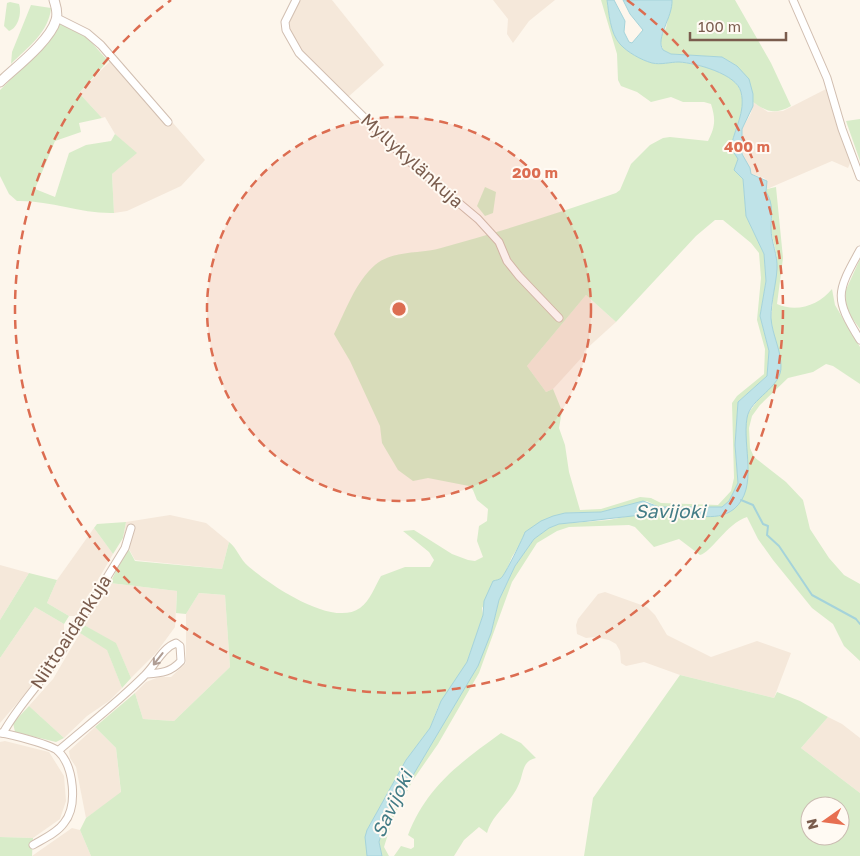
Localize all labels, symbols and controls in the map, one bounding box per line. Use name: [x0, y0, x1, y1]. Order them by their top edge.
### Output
scale bar: [690, 10, 786, 42]
text: 100 m: [698, 17, 741, 35]
street label: Myllykylänkuja: [357, 108, 468, 212]
text: 400 m: [724, 137, 770, 155]
text: 200 m: [512, 163, 558, 181]
centre of rings: [390, 300, 408, 318]
water label: Savijoki: [635, 499, 707, 522]
street label: Niittoaidankuja: [25, 570, 115, 693]
one-way arrow: [153, 652, 164, 665]
water label: Savijoki: [366, 765, 418, 841]
north arrow: [800, 796, 850, 846]
text: N: [802, 817, 821, 831]

